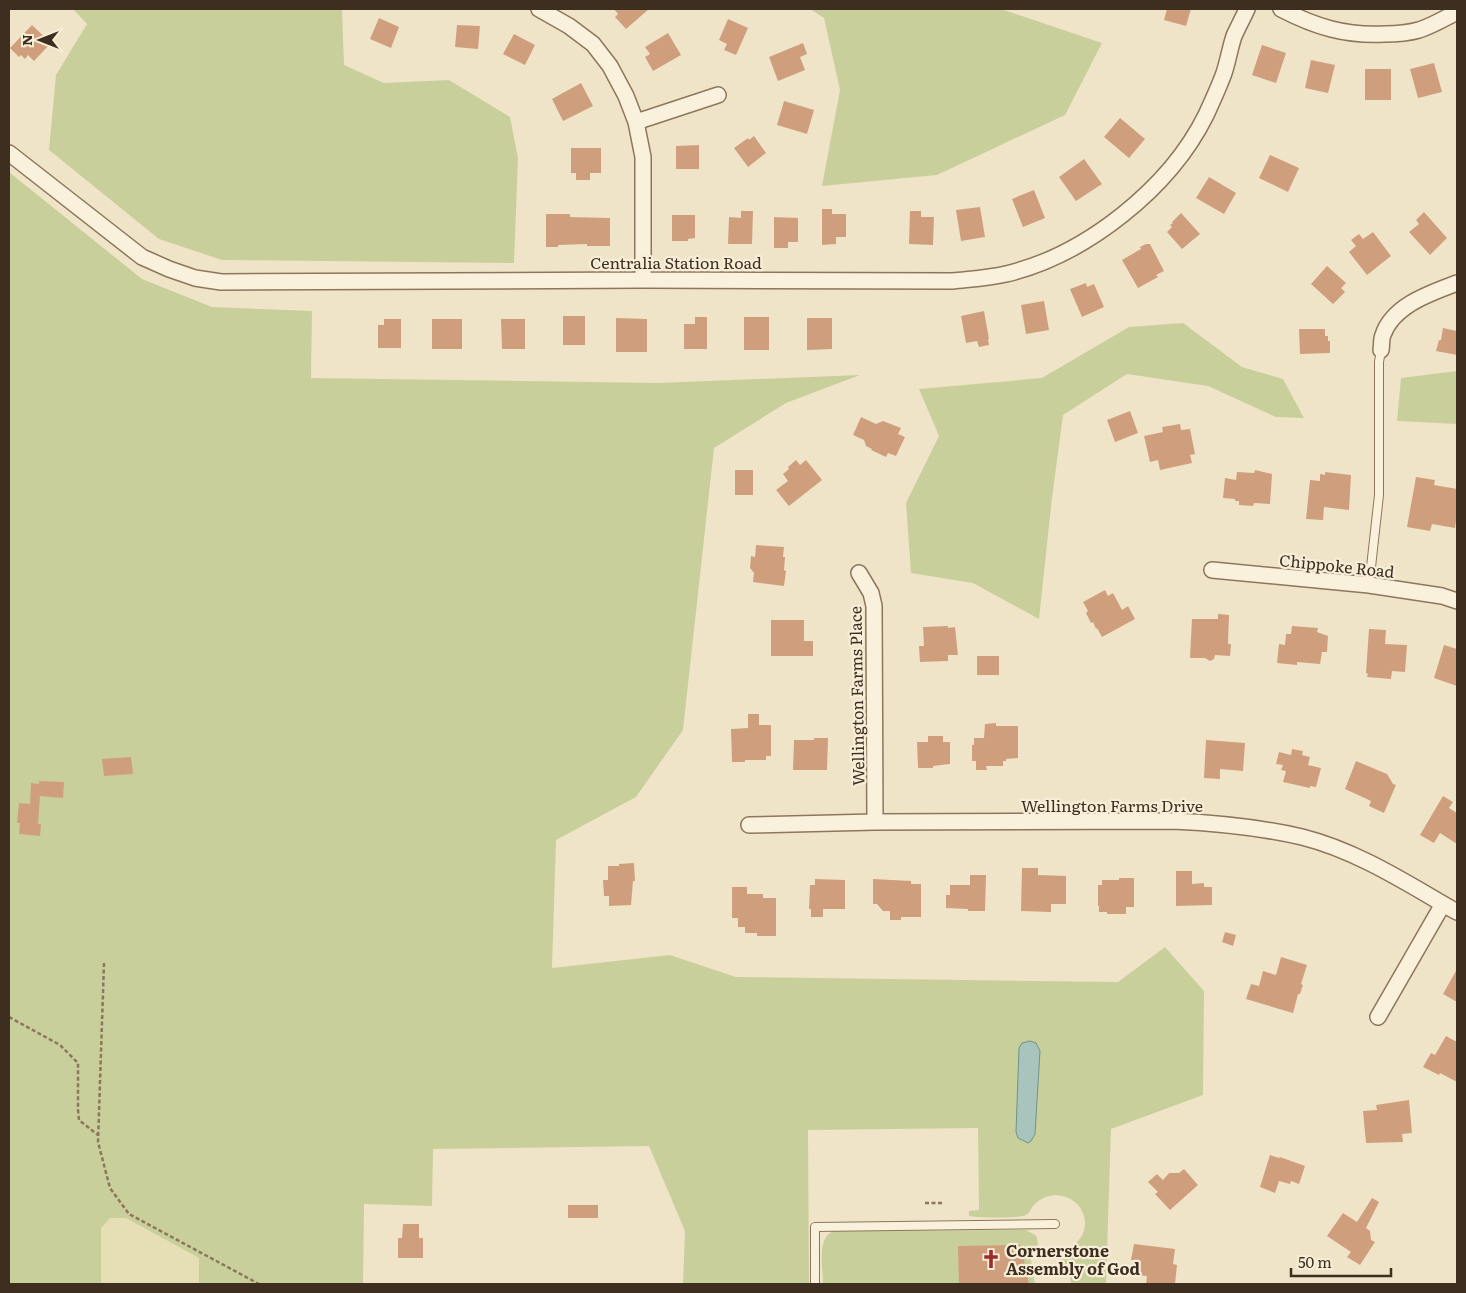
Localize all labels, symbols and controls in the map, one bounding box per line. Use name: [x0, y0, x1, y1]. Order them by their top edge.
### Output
north arrow: [15, 15, 65, 65]
text: N: [16, 34, 36, 46]
street label: Centralia Station Road: [590, 250, 762, 274]
street label: Chippoke Road: [1278, 547, 1396, 583]
street label: Wellington Farms Place: [842, 606, 870, 786]
street label: Wellington Farms Drive: [1021, 793, 1203, 817]
place label: Cornerstone Assembly of God: [1006, 1238, 1140, 1280]
scale bar: [1291, 1246, 1391, 1278]
church icon: Cornerstone Assembly of God: [980, 1248, 1002, 1270]
text: 50 m: [1298, 1250, 1332, 1273]

